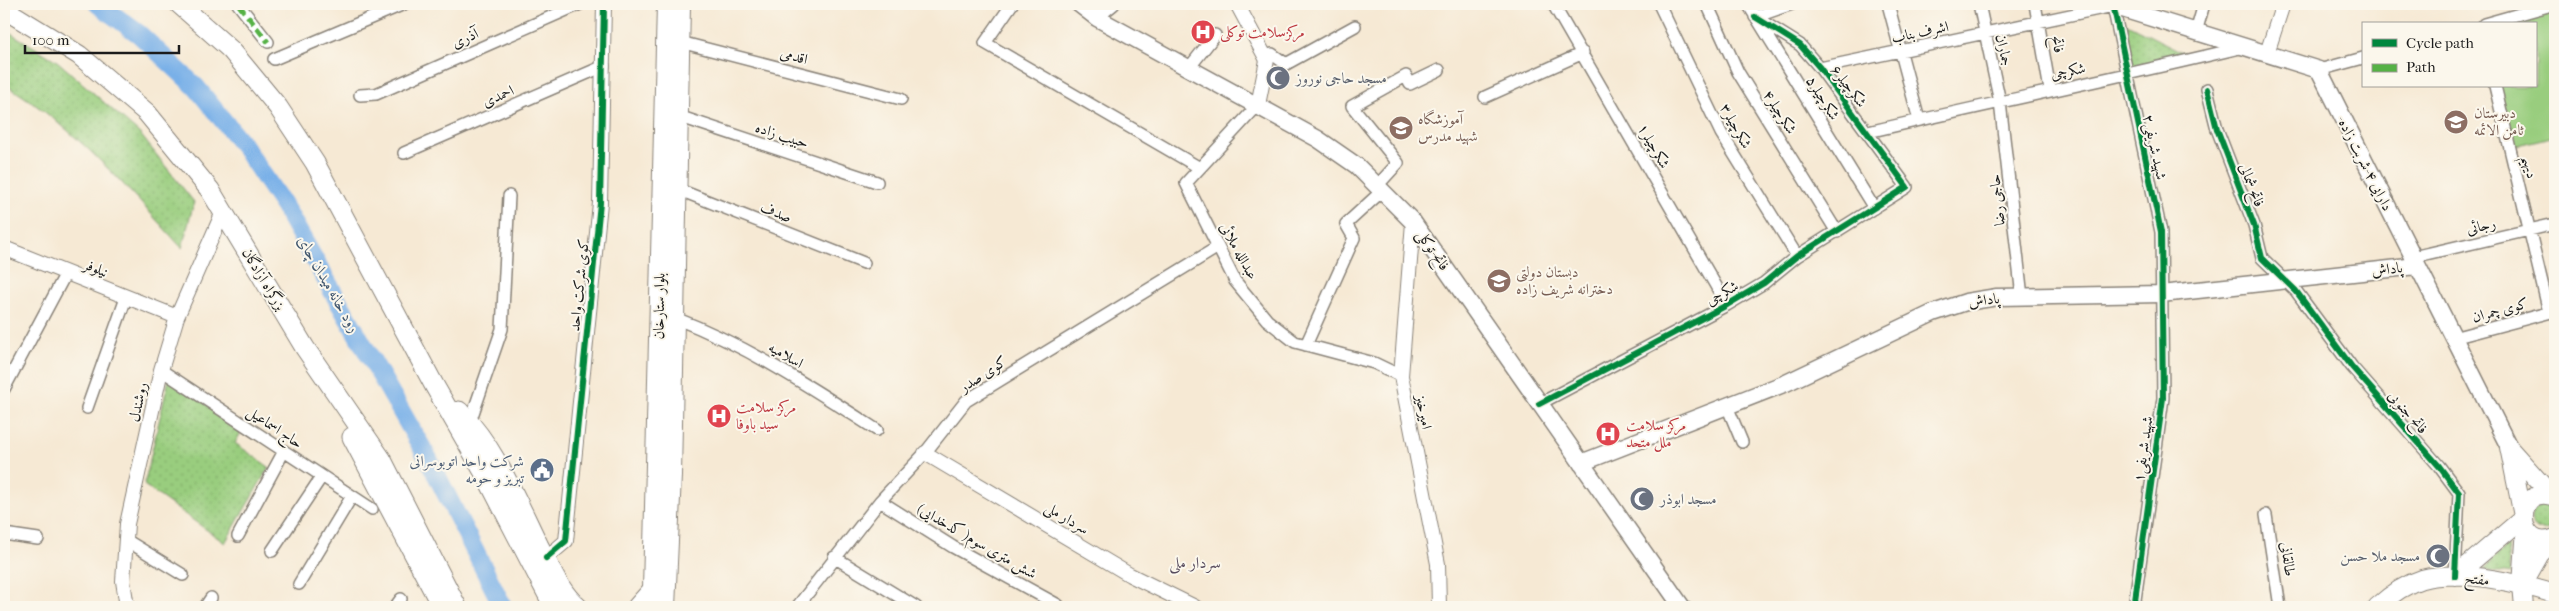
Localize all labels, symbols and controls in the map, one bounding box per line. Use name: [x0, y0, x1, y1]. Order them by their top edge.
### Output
street label: اشرف بناب: [1890, 17, 1951, 48]
hospital icon: مرکزسلامت توکلی: [1190, 19, 1216, 45]
scale bar: [25, 22, 179, 54]
legend: [2362, 22, 2536, 88]
street label: آذری: [449, 23, 483, 52]
place label: مرکزسلامت توکلی: [1220, 23, 1305, 43]
text: 100 m: [32, 31, 70, 49]
street label: جماران: [1992, 32, 2016, 68]
street label: فاتح: [2043, 34, 2068, 55]
text: Cycle path: [2406, 34, 2474, 52]
street label: اقدمی: [778, 44, 810, 68]
text: Path: [2406, 58, 2436, 76]
street label: شکرچی: [2049, 59, 2087, 84]
street label: شکرچیلر۶: [1826, 61, 1871, 112]
mosque icon: مسجد حاجی نوروز: [1265, 65, 1291, 91]
place label: مسجد حاجی نوروز: [1294, 69, 1387, 87]
street label: شکرچیلر۵: [1802, 73, 1844, 124]
street label: احمدی: [479, 81, 517, 111]
street label: شکرچیلر۴: [1759, 87, 1801, 138]
street label: شکرچیلر۳: [1715, 100, 1756, 152]
place label: دبیرستان ثامن الائمه: [2474, 104, 2524, 140]
place label: آموزشگاه شهید مدرس: [1418, 109, 1478, 146]
school or university icon: دبیرستان ثامن الائمه: [2443, 109, 2469, 135]
street label: -دارایی ۴-شربت زاده: [2332, 112, 2397, 214]
street label: شهید شریفی۲: [2137, 113, 2171, 182]
school or university icon: آموزشگاه شهید مدرس: [1388, 115, 1414, 141]
street label: حبیب زاده: [753, 118, 811, 153]
street label: شکرچیلر۱: [1633, 120, 1674, 172]
street label: دیهیم: [2513, 154, 2541, 182]
street label: فاتح شمالی: [2231, 161, 2269, 211]
street label: حاجی رضا: [1985, 173, 2009, 227]
street label: صدف: [758, 198, 794, 226]
street label: رجائی: [2465, 214, 2497, 238]
street label: عبدالله ملائی: [1216, 219, 1262, 283]
street label: فاتح-توکلی: [1408, 226, 1454, 277]
water label: رود خانه میدان چای: [292, 232, 364, 337]
street label: کوی شرکت واحد: [565, 238, 594, 332]
street label: بزرگراه آزادگان: [238, 244, 291, 314]
street label: نیلوفر: [79, 254, 111, 282]
street label: پاداش: [2370, 258, 2405, 282]
place label: دبستان دولتی دخترانه شریف زاده: [1516, 263, 1613, 299]
school or university icon: دبستان دولتی دخترانه شریف زاده: [1486, 268, 1512, 294]
street label: بلوار ستارخان: [649, 272, 669, 339]
street label: شکرچی: [1702, 276, 1742, 310]
street label: پاداش: [1967, 289, 2002, 313]
street label: کوی چمران: [2470, 294, 2530, 327]
street label: اسلامیه: [765, 338, 807, 372]
street label: کوی صدر: [954, 352, 1010, 397]
street label: روشندل: [125, 380, 151, 424]
street label: فاتح جنوبی: [2380, 387, 2432, 441]
street label: امیرخیز: [1411, 391, 1436, 431]
place label: مرکز سلامت سید باوفا: [736, 398, 796, 433]
street label: حاج اسماعیل: [241, 402, 306, 455]
hospital icon: مرکز سلامت سید باوفا: [706, 403, 732, 429]
street label: شهید شریفی۱: [2129, 415, 2159, 483]
place label: مرکز سلامت ملل متحد: [1626, 416, 1686, 452]
hospital icon: مرکز سلامت ملل متحد: [1595, 421, 1621, 447]
place label: شرکت واحد اتوبوسرانی تبریز و حومه: [409, 452, 524, 487]
public building icon: شرکت واحد اتوبوسرانی تبریز و حومه: [529, 457, 555, 483]
mosque icon: مسجد ابوذر: [1629, 486, 1655, 512]
place label: مسجد ابوذر: [1658, 490, 1717, 508]
street label: سردار ملی: [1041, 498, 1092, 540]
street label: (کدخدایی )شش متری سوم: [912, 499, 1040, 586]
street label: طالقانی: [2277, 541, 2299, 577]
mosque icon: مسجد ملا حسن: [2425, 543, 2451, 569]
place label: مسجد ملا حسن: [2340, 547, 2420, 566]
district label: سردار ملی: [1169, 553, 1221, 574]
street label: مفتح: [2463, 569, 2490, 594]

